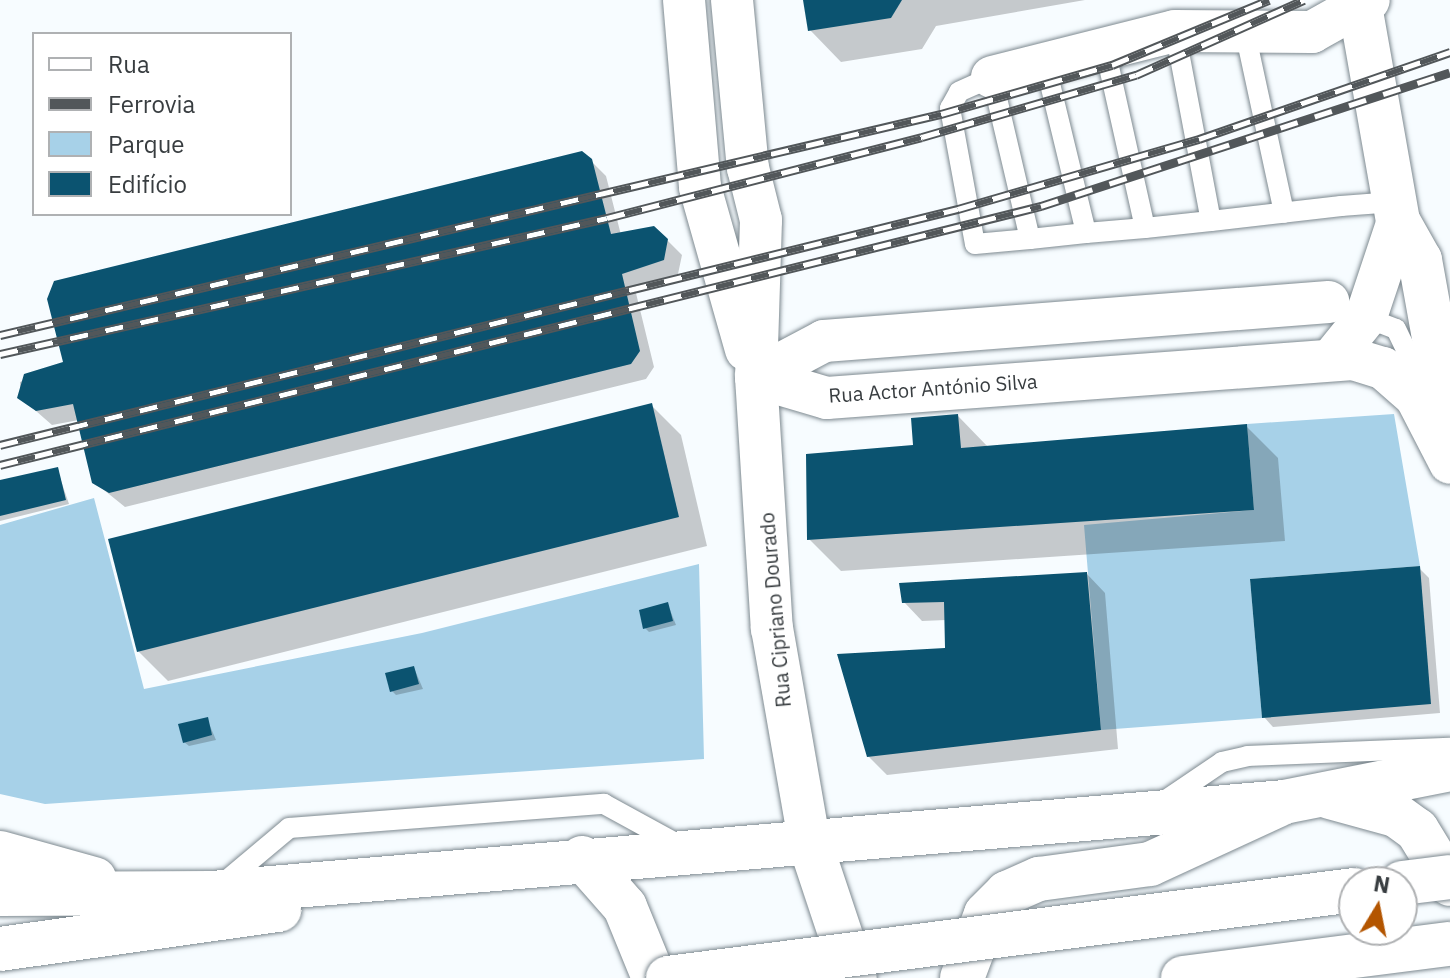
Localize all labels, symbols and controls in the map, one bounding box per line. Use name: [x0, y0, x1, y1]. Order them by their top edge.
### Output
legend: [32, 32, 292, 216]
text: Rua: [108, 48, 150, 80]
text: Ferrovia: [108, 88, 195, 120]
text: Parque: [108, 128, 185, 160]
text: Edifício: [108, 168, 187, 200]
street label: Rua Actor António Silva: [828, 369, 1038, 407]
street label: Rua Cipriano Dourado: [755, 512, 795, 708]
north arrow: [1338, 866, 1418, 946]
text: N: [1372, 868, 1392, 900]

